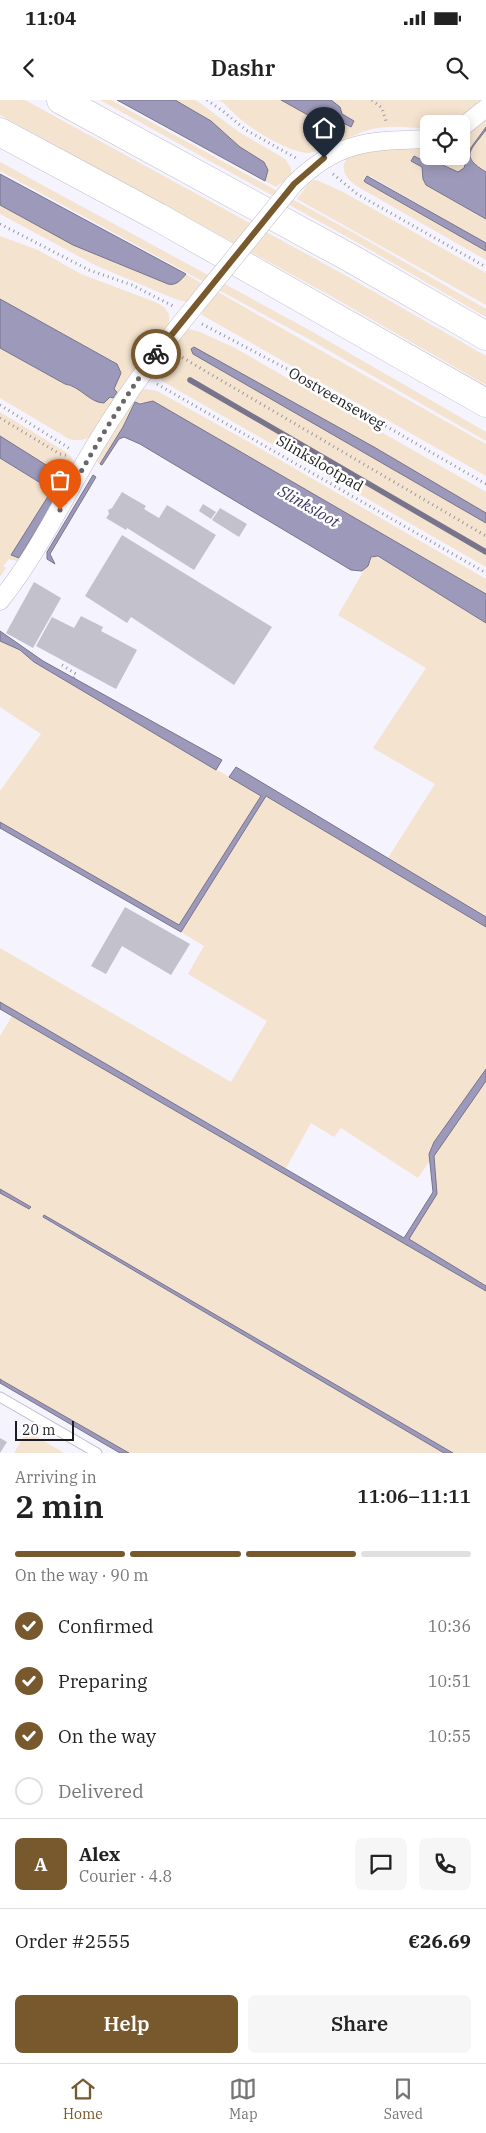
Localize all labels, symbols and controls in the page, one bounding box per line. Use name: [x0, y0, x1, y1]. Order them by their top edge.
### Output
text: 11:04: [25, 6, 76, 30]
text: Dashr: [211, 53, 275, 82]
icon: back: [15, 54, 43, 82]
icon: search: [443, 54, 471, 82]
pin: [303, 107, 345, 158]
icon: home: [310, 114, 338, 142]
map controls: [420, 115, 470, 165]
button: locate: [420, 115, 470, 165]
courier: [131, 329, 181, 379]
icon: bike: [142, 340, 170, 368]
street label: Oostveenseweg: [285, 363, 389, 433]
street label: Slinkslootpad: [273, 430, 367, 496]
pin: [39, 459, 81, 510]
icon: bag: [46, 466, 74, 494]
water label: Slinksloot: [274, 480, 344, 532]
scale bar: [15, 1418, 74, 1441]
text: 20 m: [22, 1421, 55, 1439]
text: Arriving in: [15, 1467, 97, 1487]
text: 11:06–11:11: [357, 1484, 471, 1508]
text: 2 min: [15, 1485, 104, 1527]
text: On the way · 90 m: [15, 1565, 149, 1585]
icon: check: [15, 1612, 43, 1640]
text: Confirmed: [58, 1614, 153, 1638]
text: 10:36: [428, 1616, 471, 1636]
icon: check: [15, 1667, 43, 1695]
text: Preparing: [58, 1669, 147, 1693]
text: 10:51: [428, 1671, 471, 1691]
icon: check: [15, 1722, 43, 1750]
text: On the way: [58, 1724, 156, 1748]
text: 10:55: [428, 1726, 471, 1746]
text: Delivered: [58, 1779, 144, 1803]
button: chat: [355, 1838, 407, 1890]
button: phone: [419, 1838, 471, 1890]
text: Alex: [79, 1842, 120, 1866]
text: A: [34, 1852, 48, 1876]
text: Courier · 4.8: [79, 1866, 172, 1886]
text: Order #2555: [15, 1929, 130, 1953]
text: €26.69: [408, 1929, 471, 1953]
button: Help: [15, 1995, 238, 2053]
button: Share: [248, 1995, 471, 2053]
tab: Home: [63, 2075, 103, 2123]
tab: Map: [229, 2075, 258, 2123]
tab: Saved: [384, 2075, 423, 2123]

